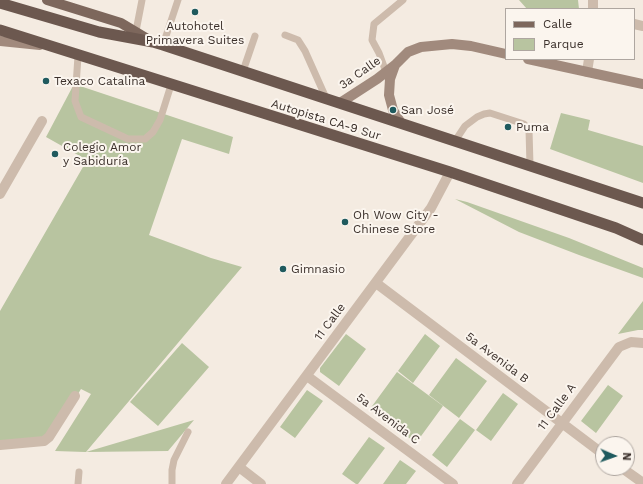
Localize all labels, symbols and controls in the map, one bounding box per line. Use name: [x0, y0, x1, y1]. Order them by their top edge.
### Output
marker: Autohotel Primavera Suites: [190, 7, 200, 17]
legend: [505, 8, 635, 60]
text: Calle: [543, 17, 572, 31]
place label: Autohotel Primavera Suites: [146, 19, 244, 47]
text: Parque: [543, 37, 584, 51]
street label: 3a Calle: [337, 54, 383, 92]
place label: Texaco Catalina: [54, 74, 145, 88]
marker: Texaco Catalina: [41, 76, 51, 86]
street label: Autopista CA-9 Sur: [270, 96, 382, 144]
place label: San José: [401, 103, 454, 117]
marker: San José: [388, 105, 398, 115]
place label: Puma: [516, 120, 549, 134]
marker: Puma: [503, 122, 513, 132]
place label: Colegio Amor y Sabiduría: [63, 140, 141, 168]
marker: Colegio Amor y Sabiduría: [50, 149, 60, 159]
place label: Oh Wow City - Chinese Store: [353, 208, 439, 236]
marker: Oh Wow City - Chinese Store: [340, 217, 350, 227]
place label: Gimnasio: [291, 262, 345, 276]
marker: Gimnasio: [278, 264, 288, 274]
street label: 11 Calle: [311, 301, 349, 343]
street label: 5a Avenida B: [463, 330, 531, 386]
street label: 11 Calle A: [535, 381, 579, 433]
street label: 5a Avenida C: [353, 390, 423, 448]
north arrow: [595, 436, 635, 476]
text: N: [620, 452, 633, 461]

